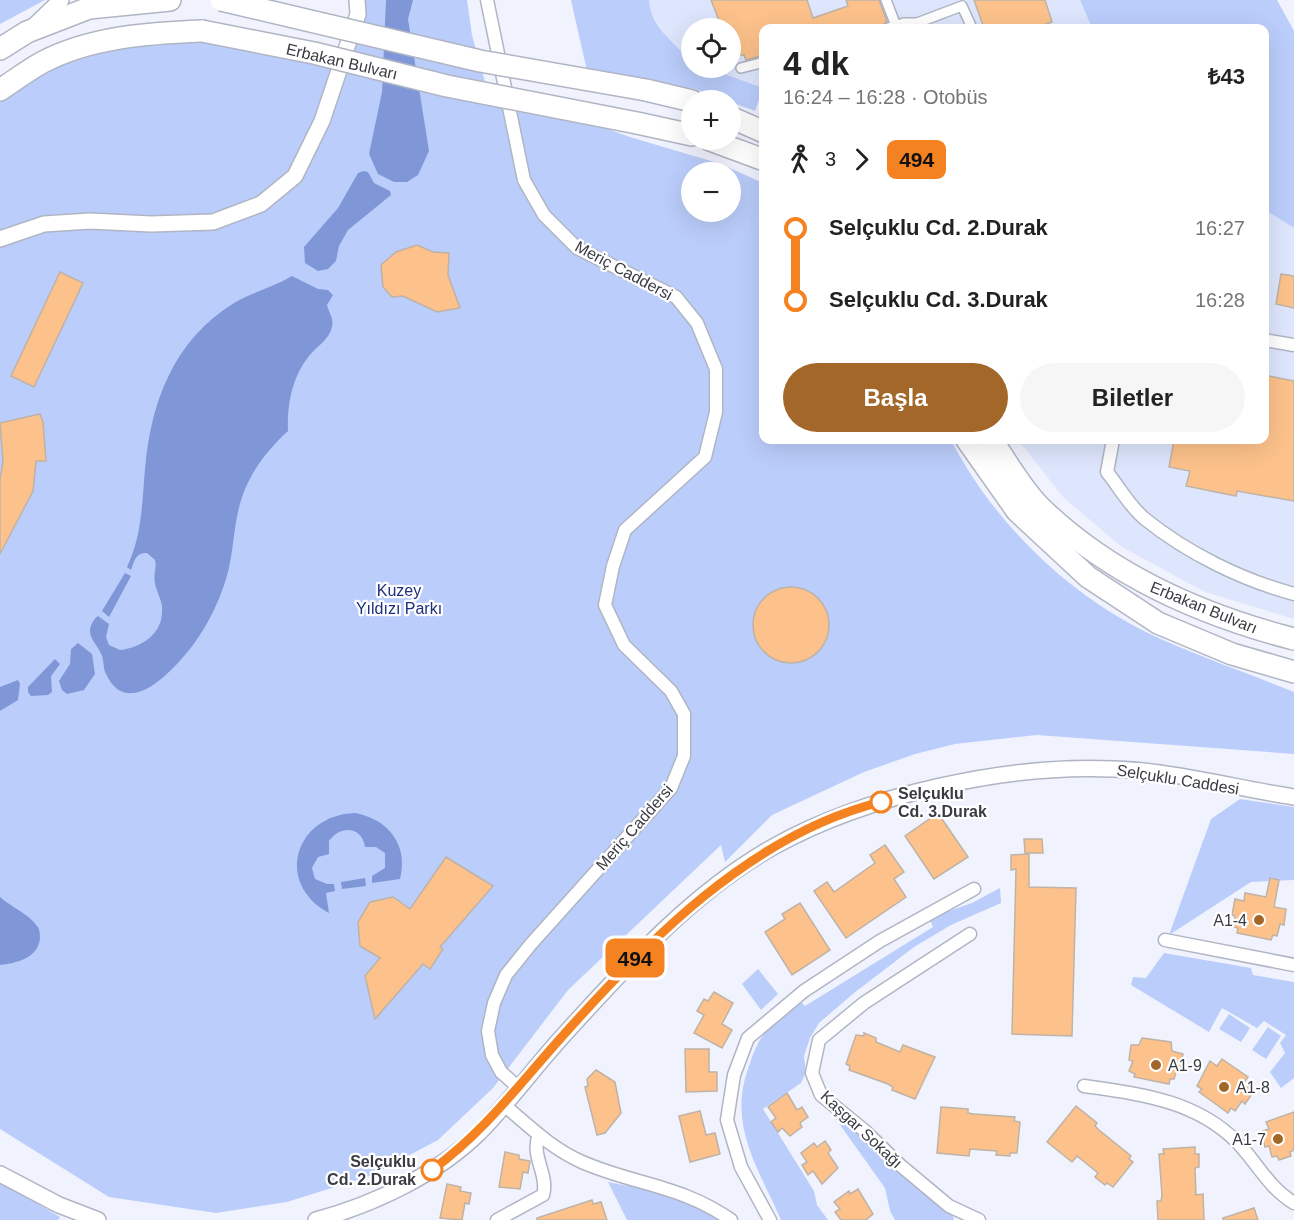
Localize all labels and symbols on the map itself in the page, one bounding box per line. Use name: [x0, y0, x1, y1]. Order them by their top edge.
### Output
street label: Erbakan Bulvarı: [285, 40, 399, 83]
street label: Meriç Caddersi: [572, 238, 675, 303]
street label: Erbakan Bulvarı: [1148, 578, 1260, 637]
park label: Kuzey Yıldızı Parkı: [356, 582, 442, 617]
street label: Selçuklu Caddesi: [1116, 761, 1240, 798]
street label: Meriç Caddersi: [593, 781, 676, 874]
place label: Selçuklu Cd. 3.Durak: [898, 785, 987, 820]
marker: Selçuklu Cd. 3.Durak: [870, 791, 892, 813]
place label: A1-4: [1213, 912, 1247, 929]
marker: A1-4: [1252, 913, 1266, 927]
line badge: 494: [600, 938, 670, 978]
place label: A1-9: [1168, 1057, 1202, 1074]
marker: A1-9: [1149, 1058, 1163, 1072]
place label: A1-8: [1236, 1079, 1270, 1096]
marker: A1-8: [1217, 1080, 1231, 1094]
street label: Kaşgar Sokağı: [817, 1087, 906, 1171]
place label: A1-7: [1232, 1131, 1266, 1148]
marker: A1-7: [1271, 1132, 1285, 1146]
place label: Selçuklu Cd. 2.Durak: [327, 1153, 416, 1188]
marker: Selçuklu Cd. 2.Durak: [421, 1159, 443, 1181]

